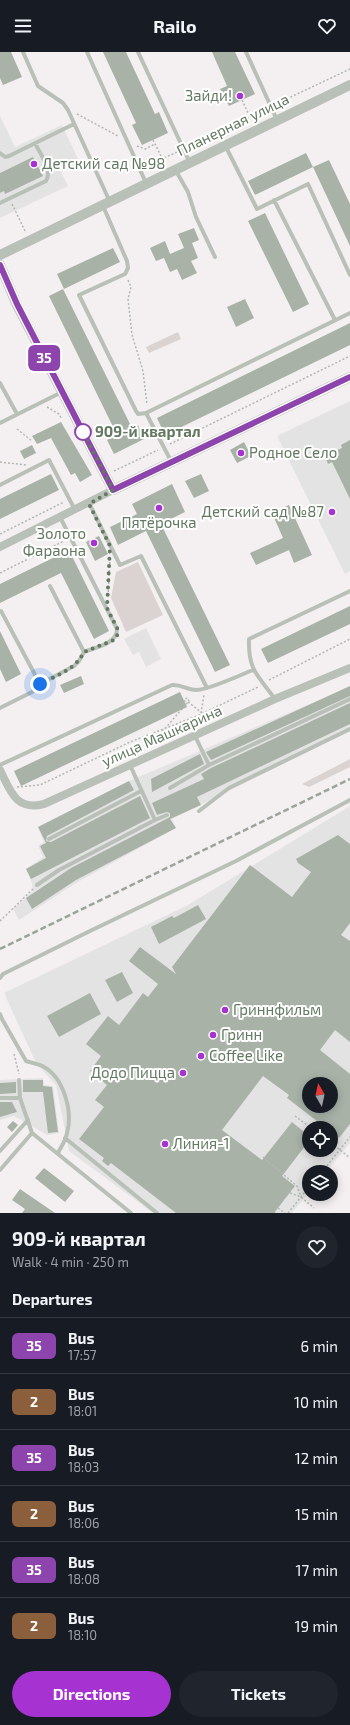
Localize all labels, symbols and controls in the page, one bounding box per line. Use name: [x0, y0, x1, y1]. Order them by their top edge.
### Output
icon: menu: [12, 15, 34, 37]
text: Railo: [153, 15, 197, 37]
icon: heart: [316, 15, 338, 37]
place label: Зайди!: [185, 86, 232, 104]
street label: Планерная улица: [173, 89, 292, 160]
marker: Зайди!: [235, 91, 245, 101]
place label: Детский сад №98: [42, 154, 165, 172]
marker: Детский сад №98: [29, 159, 39, 169]
line badge: 35: [26, 345, 62, 371]
text: 35: [36, 349, 52, 366]
place label: 909-й квартал: [95, 422, 201, 440]
marker: 909-й квартал: [74, 423, 92, 441]
place label: Родное Село: [249, 443, 337, 461]
marker: Родное Село: [236, 448, 246, 458]
place label: Детский сад №87: [202, 502, 324, 520]
marker: Пятёрочка: [154, 503, 164, 513]
marker: Детский сад №87: [327, 507, 337, 517]
place label: Пятёрочка: [121, 513, 197, 531]
place label: Золото Фараона: [23, 524, 86, 559]
marker: Золото Фараона: [89, 538, 99, 548]
your location: [30, 674, 50, 694]
street label: улица Машкарина: [99, 700, 225, 771]
place label: Гриннфильм: [233, 1000, 321, 1018]
marker: Гриннфильм: [220, 1005, 230, 1015]
place label: Гринн: [221, 1025, 262, 1043]
marker: Гринн: [208, 1030, 218, 1040]
place label: Coffee Like: [209, 1046, 283, 1064]
marker: Coffee Like: [196, 1051, 206, 1061]
place label: Додо Пицца: [91, 1063, 175, 1081]
marker: Додо Пицца: [178, 1068, 188, 1078]
north arrow: [302, 1077, 338, 1113]
map controls: [302, 1077, 338, 1201]
button: locate: [302, 1121, 338, 1157]
place label: Линия-1: [173, 1134, 229, 1152]
marker: Линия-1: [160, 1139, 170, 1149]
button: layers: [302, 1165, 338, 1201]
button: heart: [296, 1226, 338, 1268]
text: 909-й квартал: [12, 1227, 146, 1250]
text: Walk · 4 min · 250 m: [12, 1254, 129, 1270]
text: Departures: [12, 1290, 92, 1308]
text: Bus: [68, 1329, 94, 1347]
text: 35: [26, 1337, 42, 1354]
text: 6 min: [300, 1337, 338, 1355]
text: 17:57: [68, 1347, 97, 1363]
text: Bus: [68, 1385, 94, 1403]
text: 2: [30, 1393, 38, 1410]
text: 10 min: [294, 1393, 338, 1411]
text: 18:01: [68, 1403, 97, 1419]
text: Bus: [68, 1441, 94, 1459]
text: 35: [26, 1449, 42, 1466]
text: 12 min: [295, 1449, 338, 1467]
text: 18:03: [68, 1459, 99, 1475]
text: Bus: [68, 1497, 94, 1515]
text: 2: [30, 1505, 38, 1522]
text: 15 min: [295, 1505, 338, 1523]
text: 18:06: [68, 1515, 99, 1531]
text: Bus: [68, 1553, 94, 1571]
text: 35: [26, 1561, 42, 1578]
text: 17 min: [295, 1561, 338, 1579]
text: 18:08: [68, 1571, 100, 1587]
text: Bus: [68, 1609, 94, 1627]
text: 2: [30, 1617, 38, 1634]
text: 19 min: [295, 1617, 338, 1635]
text: 18:10: [68, 1627, 97, 1643]
button: Directions: [12, 1671, 171, 1717]
button: Tickets: [179, 1671, 338, 1717]

